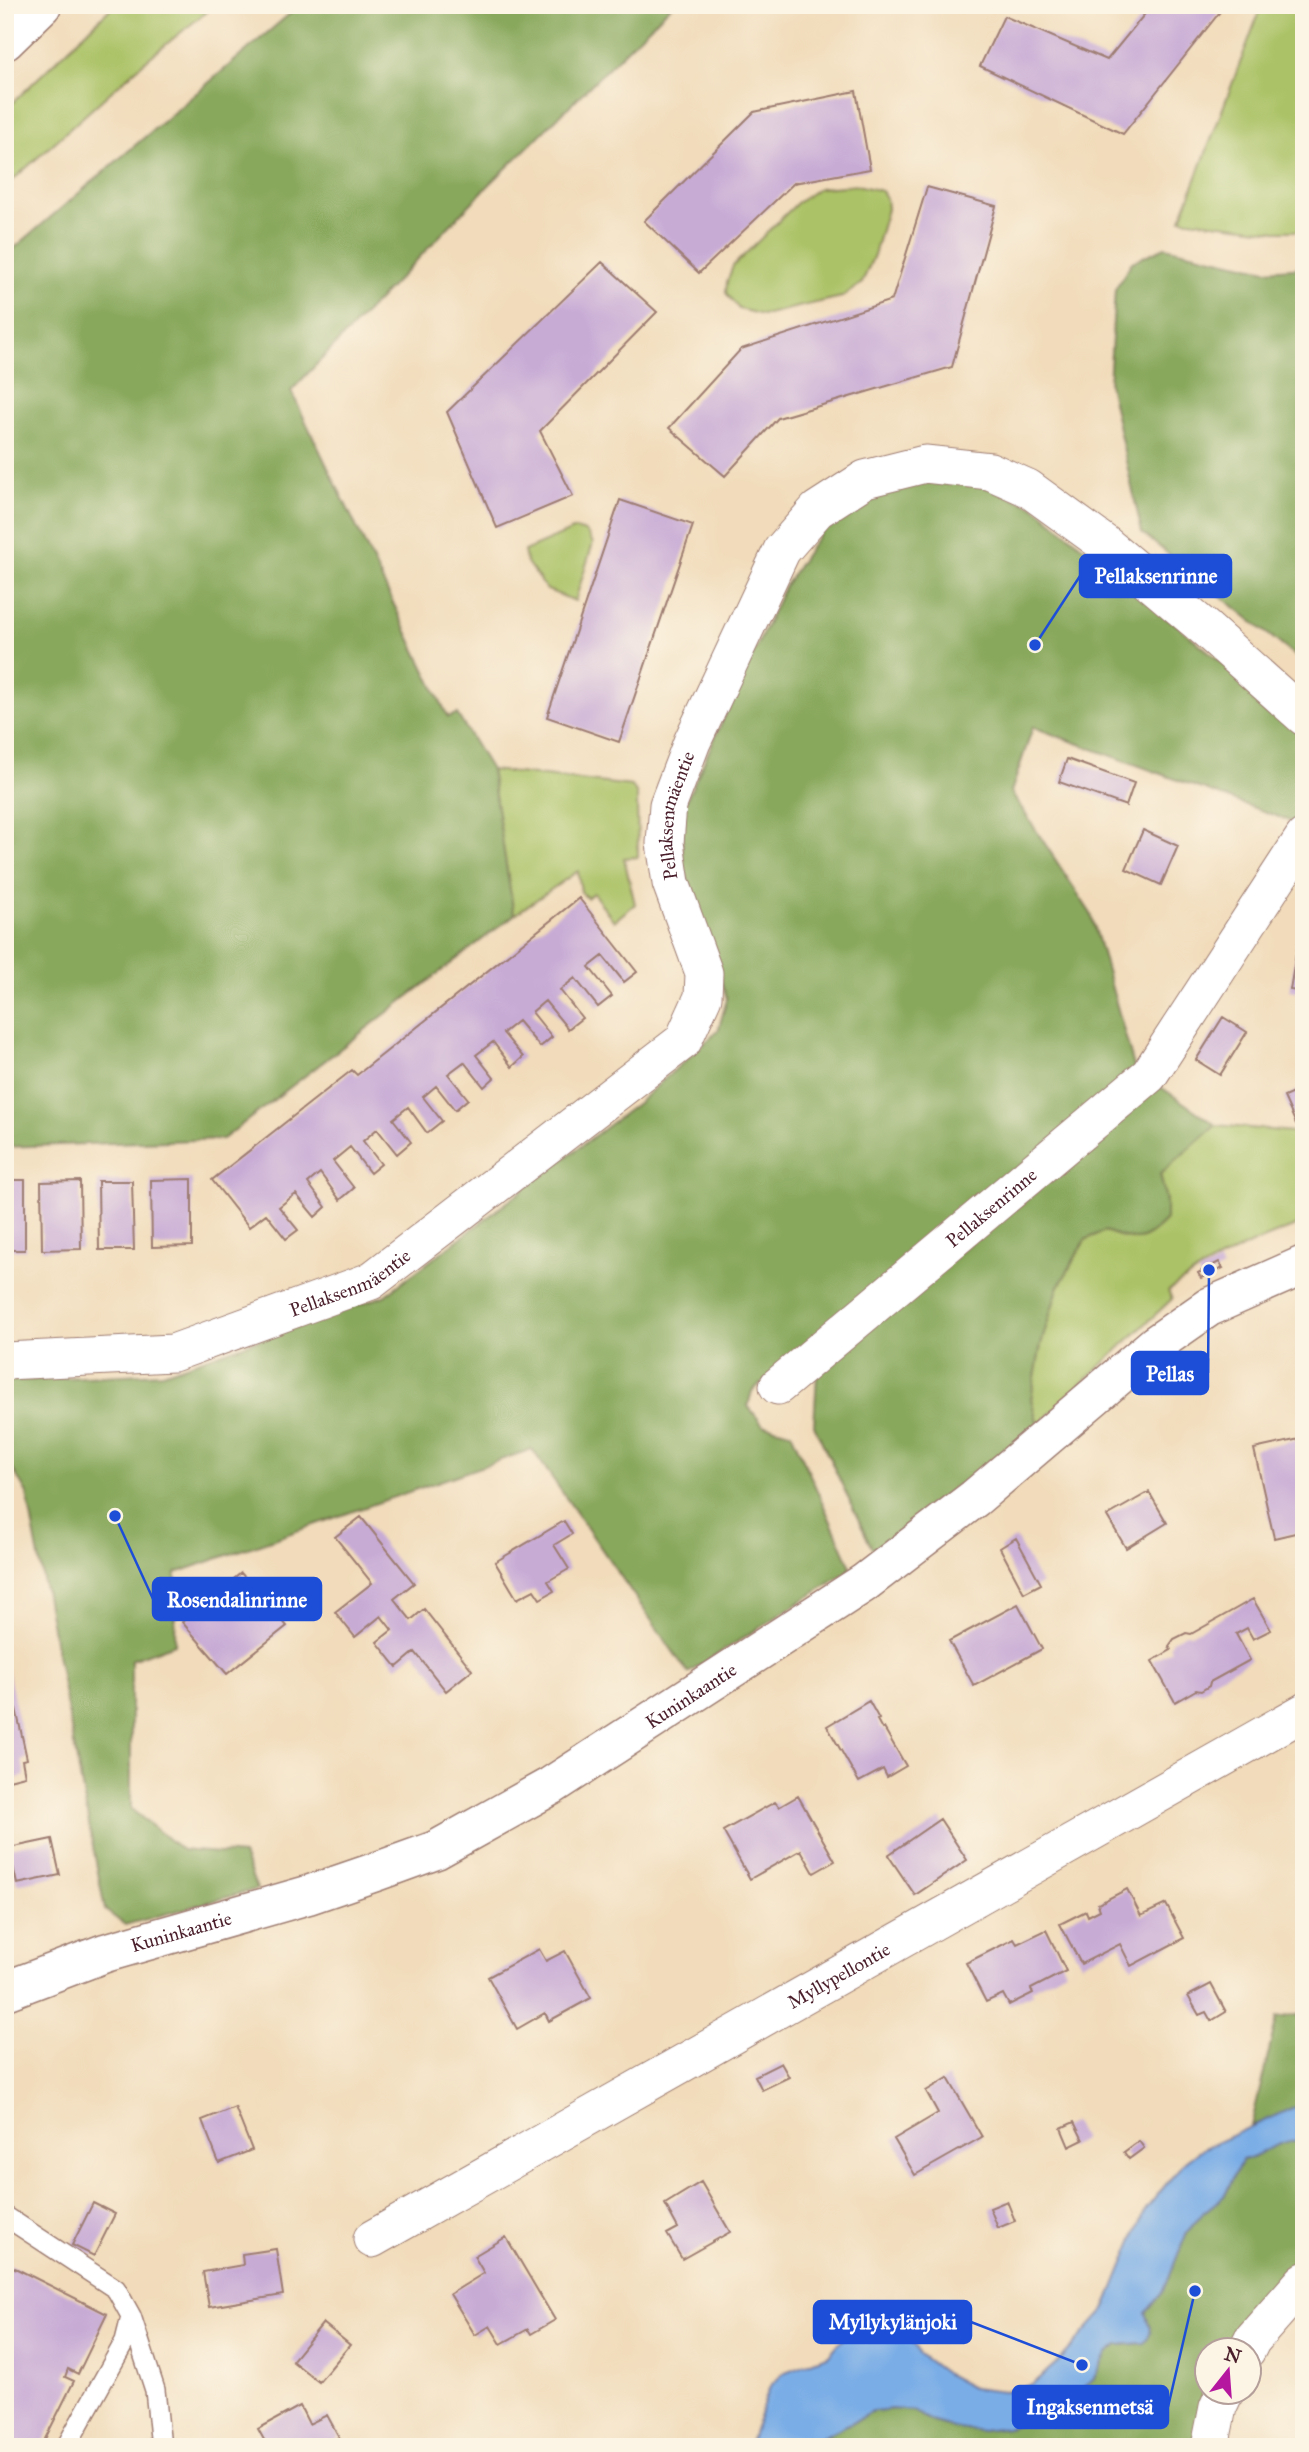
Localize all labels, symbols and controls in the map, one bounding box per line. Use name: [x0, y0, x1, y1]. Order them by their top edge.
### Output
callout: Pellaksenrinne: [1080, 555, 1231, 597]
text: Pellaksenrinne: [1094, 563, 1218, 589]
street label: Pellaksenmäentie: [654, 748, 700, 882]
street label: Pellaksenrinne: [941, 1163, 1042, 1252]
street label: Pellaksenmäentie: [286, 1244, 415, 1322]
callout: Pellas: [1132, 1352, 1208, 1394]
text: Pellas: [1146, 1361, 1194, 1387]
callout: Rosendalinrinne: [153, 1578, 321, 1620]
text: Rosendalinrinne: [167, 1587, 307, 1613]
street label: Kuninkaantie: [641, 1658, 741, 1734]
street label: Kuninkaantie: [128, 1906, 234, 1957]
street label: Myllypellontie: [783, 1937, 894, 2014]
callout: Myllykylänjoki: [814, 2301, 971, 2343]
text: Myllykylänjoki: [829, 2309, 957, 2335]
north arrow: [1194, 2336, 1264, 2406]
text: N: [1222, 2342, 1244, 2369]
callout: Ingaksenmetsä: [1013, 2386, 1168, 2428]
text: Ingaksenmetsä: [1027, 2394, 1155, 2420]

